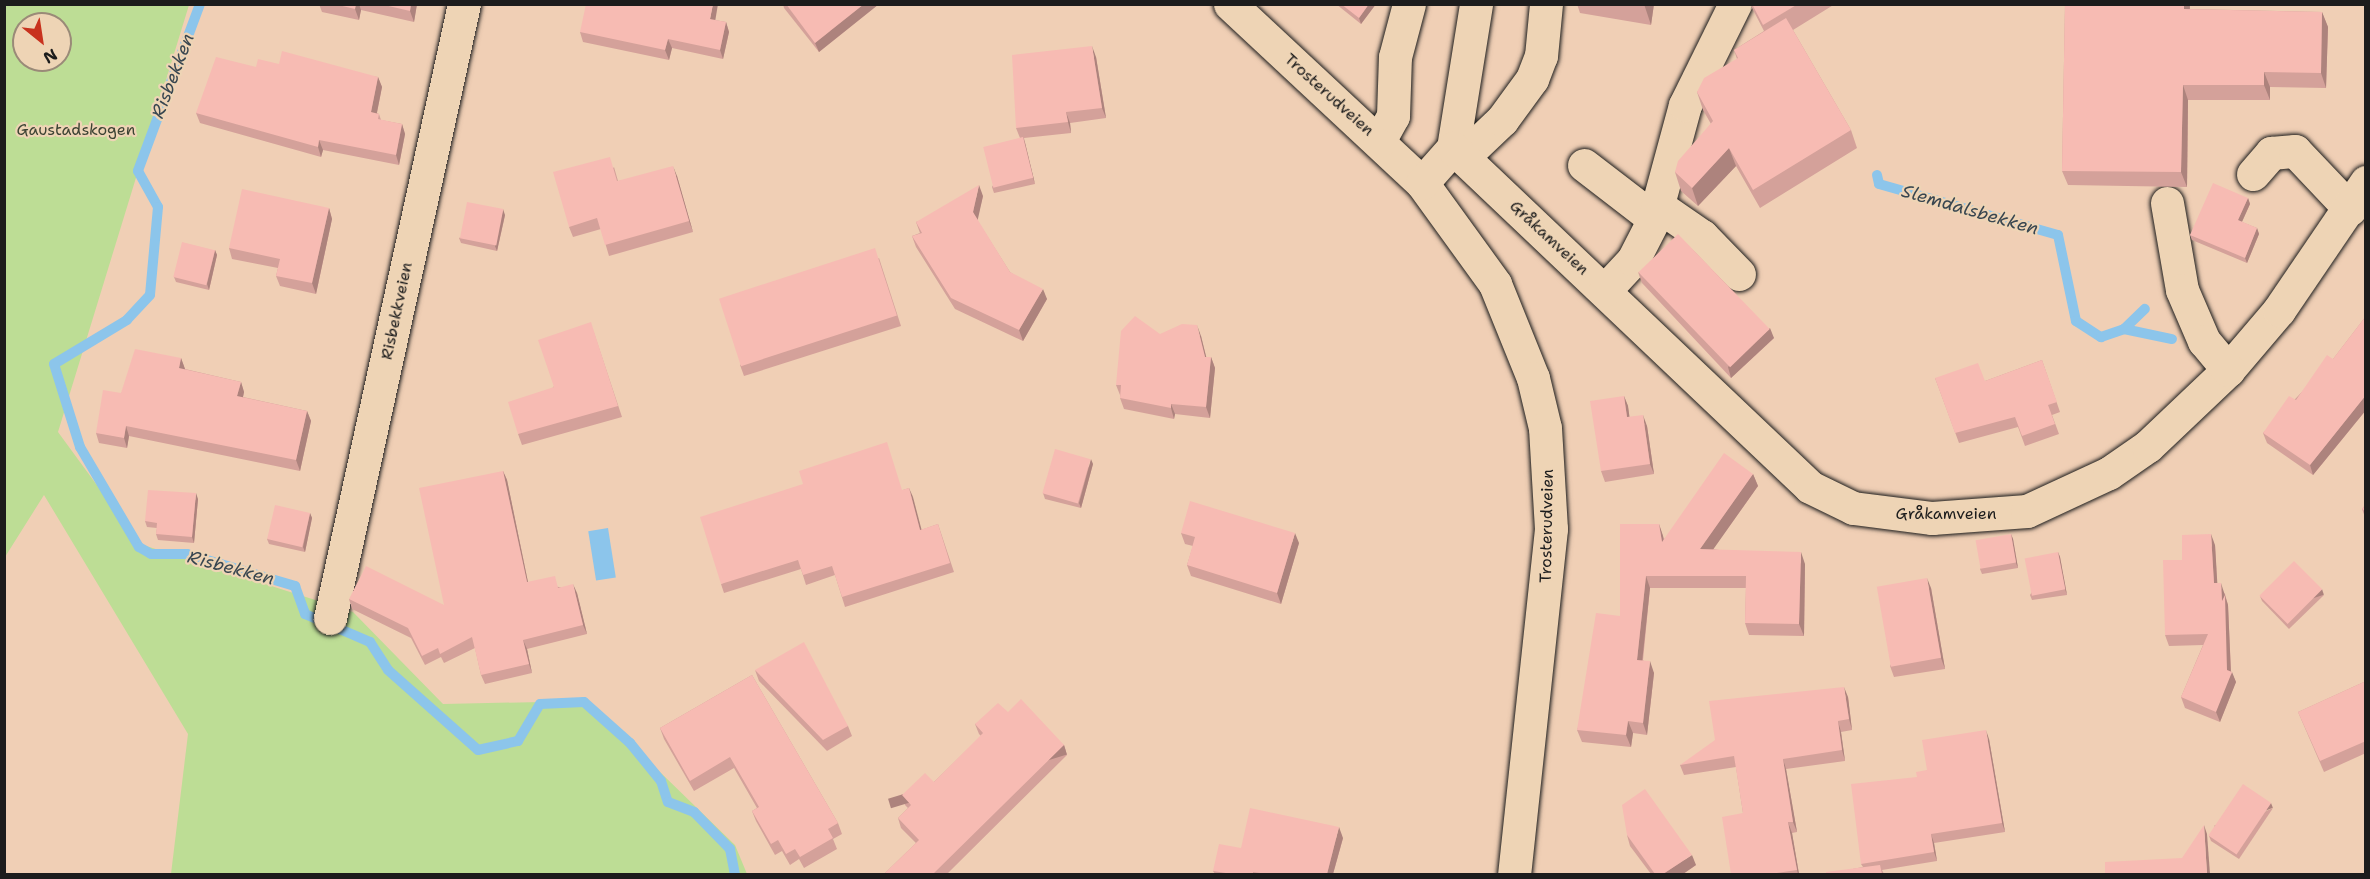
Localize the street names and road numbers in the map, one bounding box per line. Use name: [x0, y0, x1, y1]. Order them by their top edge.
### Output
street label: Trosterudveien: [1280, 50, 1378, 140]
street label: Gråkamveien: [1506, 197, 1592, 279]
street label: Risbekkveien: [377, 261, 417, 361]
street label: Trosterudveien: [1536, 469, 1558, 583]
street label: Gråkamveien: [1896, 504, 1996, 524]

